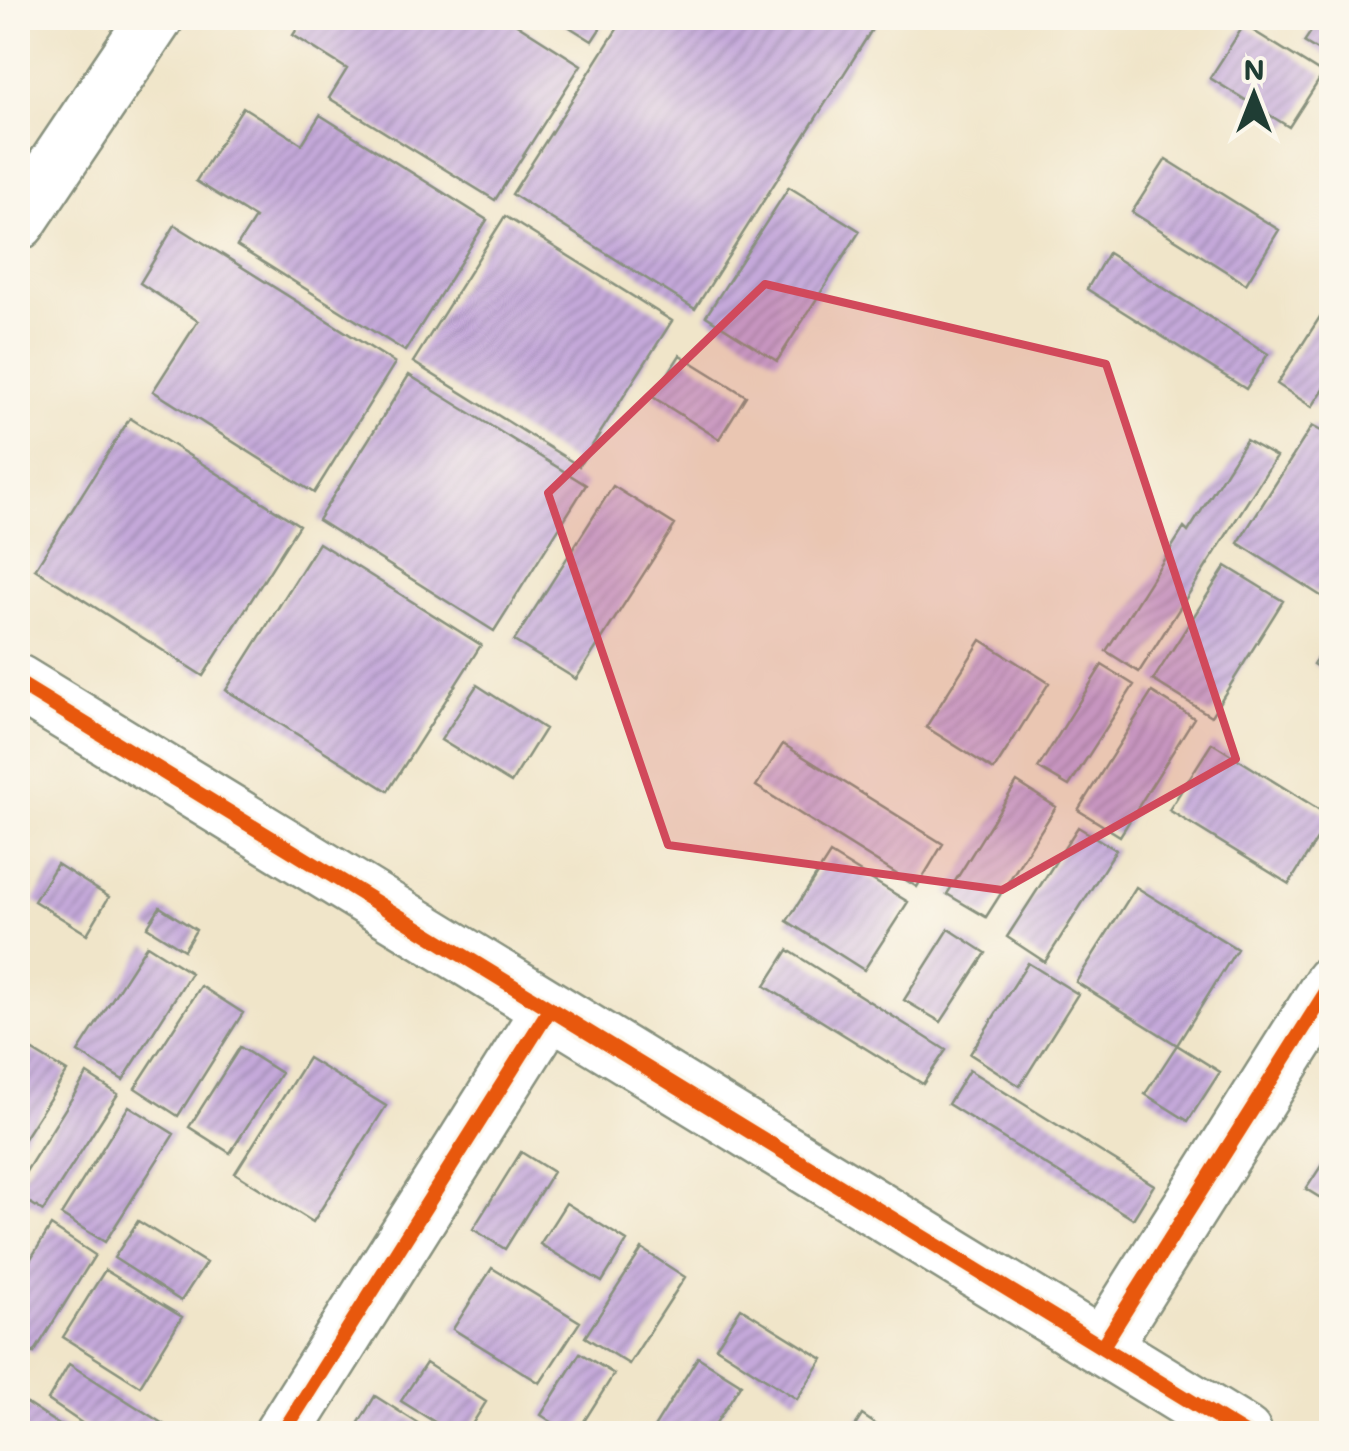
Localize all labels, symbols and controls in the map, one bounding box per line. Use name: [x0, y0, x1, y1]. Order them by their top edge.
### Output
north arrow: [1204, 45, 1304, 145]
text: N: [1243, 51, 1265, 87]

